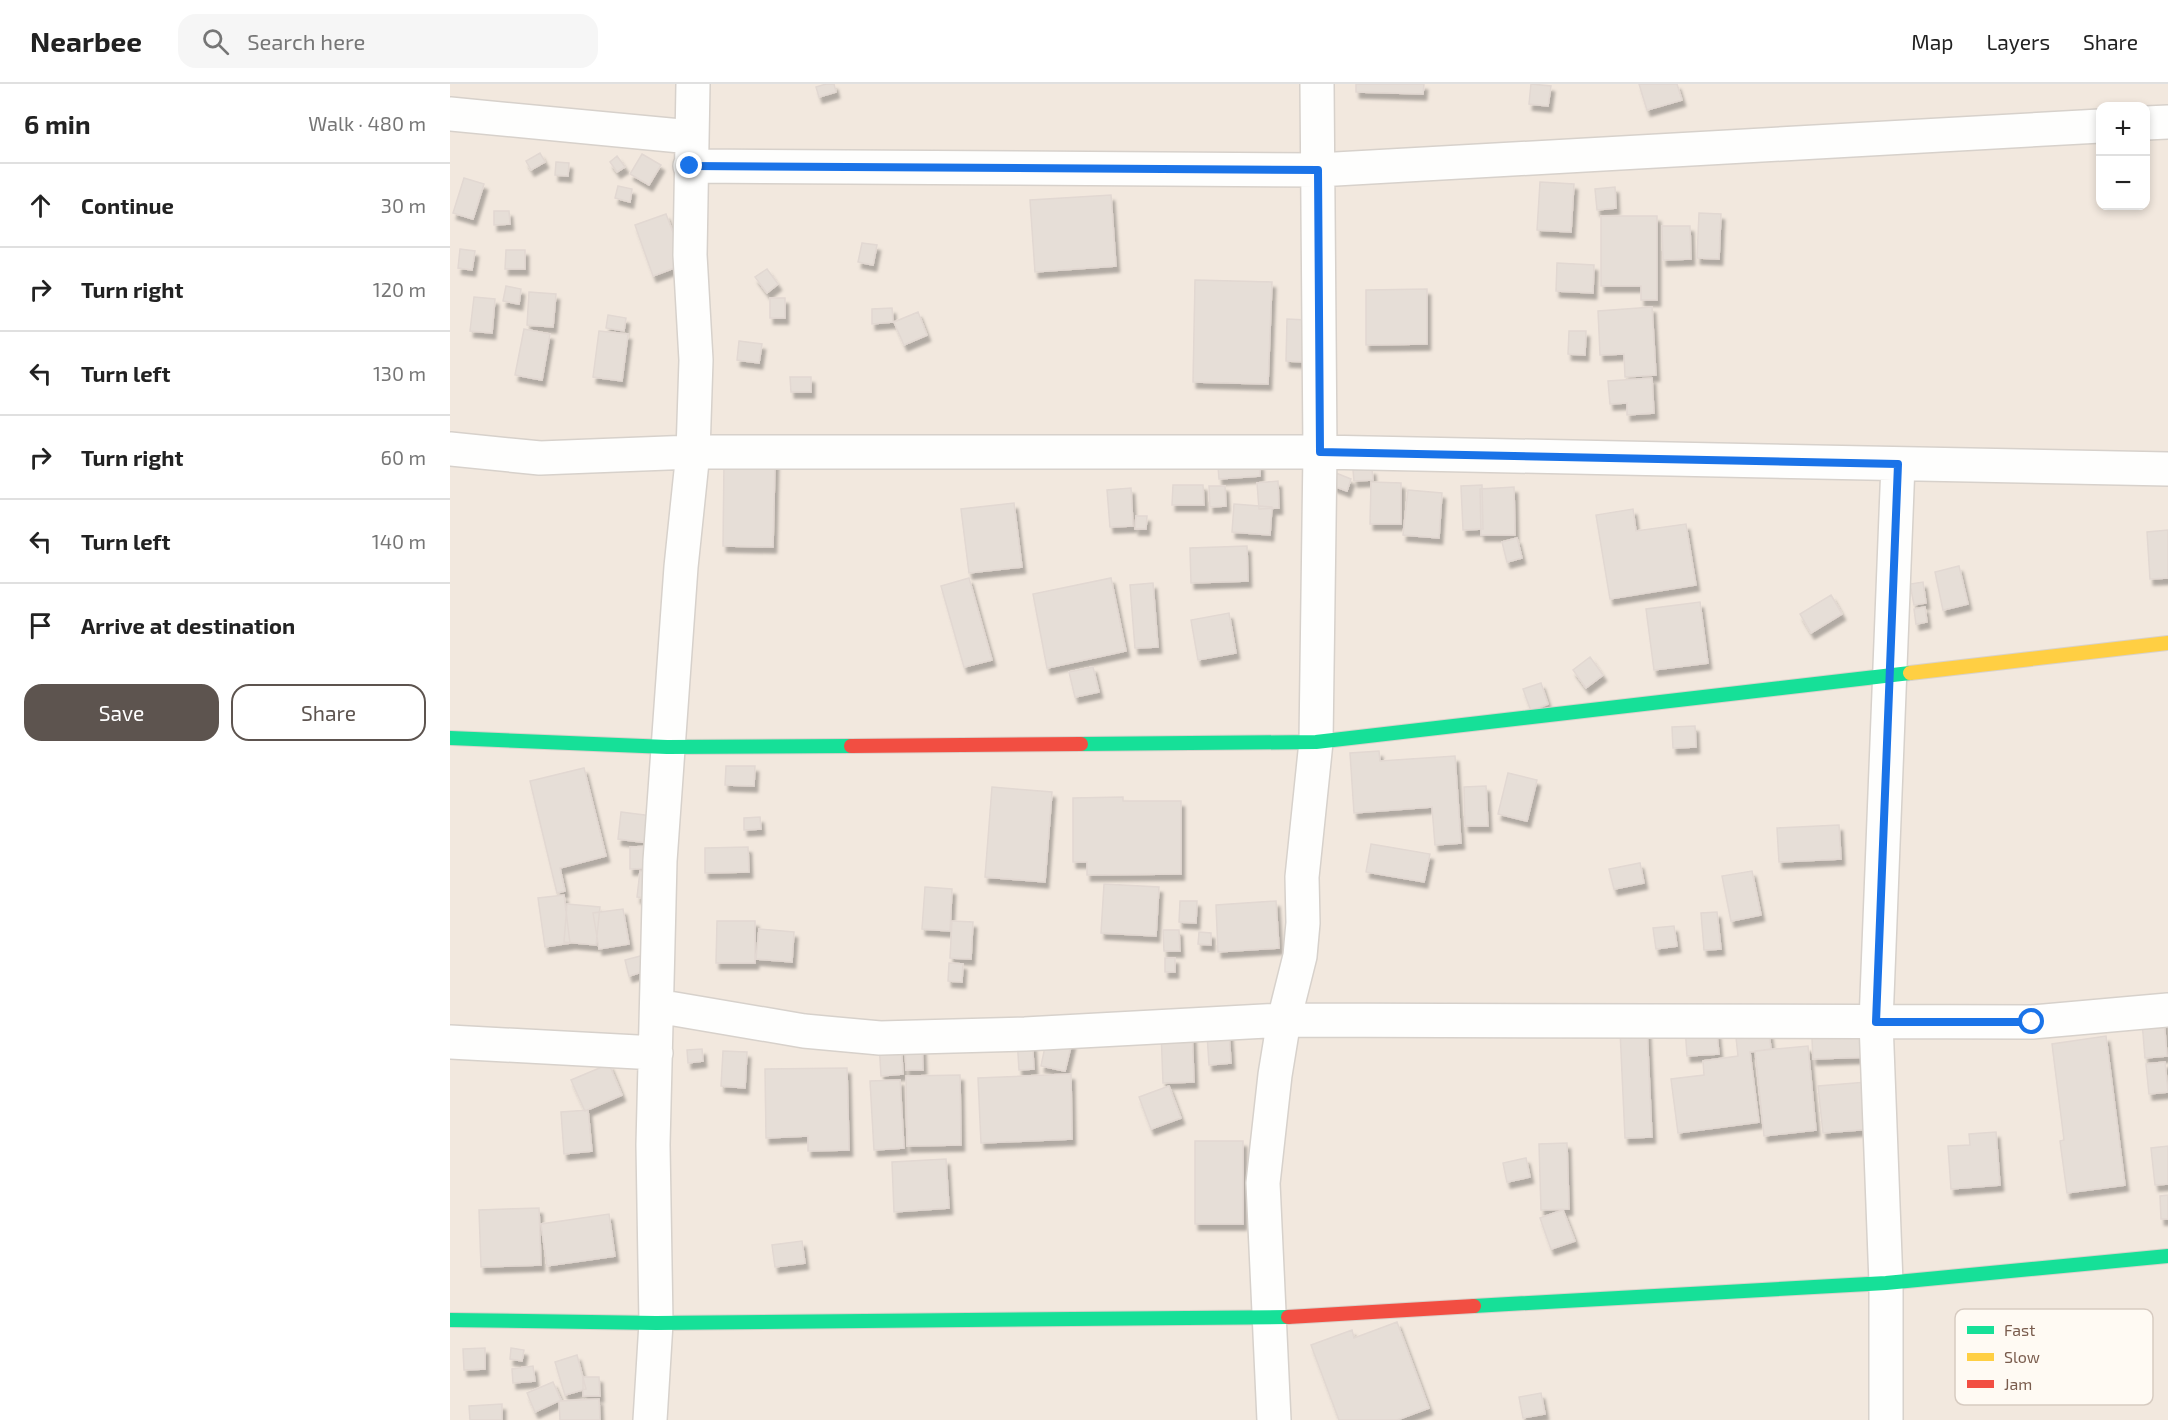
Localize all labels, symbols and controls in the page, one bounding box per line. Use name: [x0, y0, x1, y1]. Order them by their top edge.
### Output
search box: [178, 14, 598, 68]
text: Nearbee: [30, 24, 142, 58]
icon: search: [199, 25, 232, 58]
text: Search here: [247, 28, 365, 54]
text: Map: [1911, 29, 1953, 54]
text: Layers: [1986, 29, 2050, 54]
text: Share: [2083, 29, 2138, 54]
map controls: [2096, 102, 2150, 210]
button: +: [2096, 102, 2150, 156]
text: 6 min: [24, 108, 91, 139]
text: Walk · 480 m: [308, 111, 426, 135]
route end: [676, 152, 702, 178]
button: −: [2096, 156, 2150, 210]
icon: ahead: [24, 189, 57, 222]
text: Continue: [81, 192, 174, 218]
text: 30 m: [381, 193, 426, 217]
icon: right: [24, 273, 57, 306]
text: Turn right: [81, 276, 183, 302]
text: 120 m: [373, 277, 426, 301]
icon: left: [24, 357, 57, 390]
text: Turn left: [81, 360, 170, 386]
text: 130 m: [373, 361, 426, 385]
icon: right: [24, 441, 57, 474]
text: Turn right: [81, 444, 183, 470]
text: 60 m: [381, 445, 426, 469]
icon: left: [24, 525, 57, 558]
text: Turn left: [81, 528, 170, 554]
text: 140 m: [372, 529, 426, 553]
icon: arrive: [24, 609, 57, 642]
text: Arrive at destination: [81, 612, 295, 638]
button: Save: [24, 684, 219, 741]
button: Share: [231, 684, 426, 741]
route start: [2018, 1008, 2044, 1034]
legend: [1955, 1309, 2153, 1405]
text: Fast: [2004, 1320, 2035, 1339]
text: Slow: [2004, 1347, 2040, 1366]
text: Jam: [2004, 1374, 2032, 1393]

